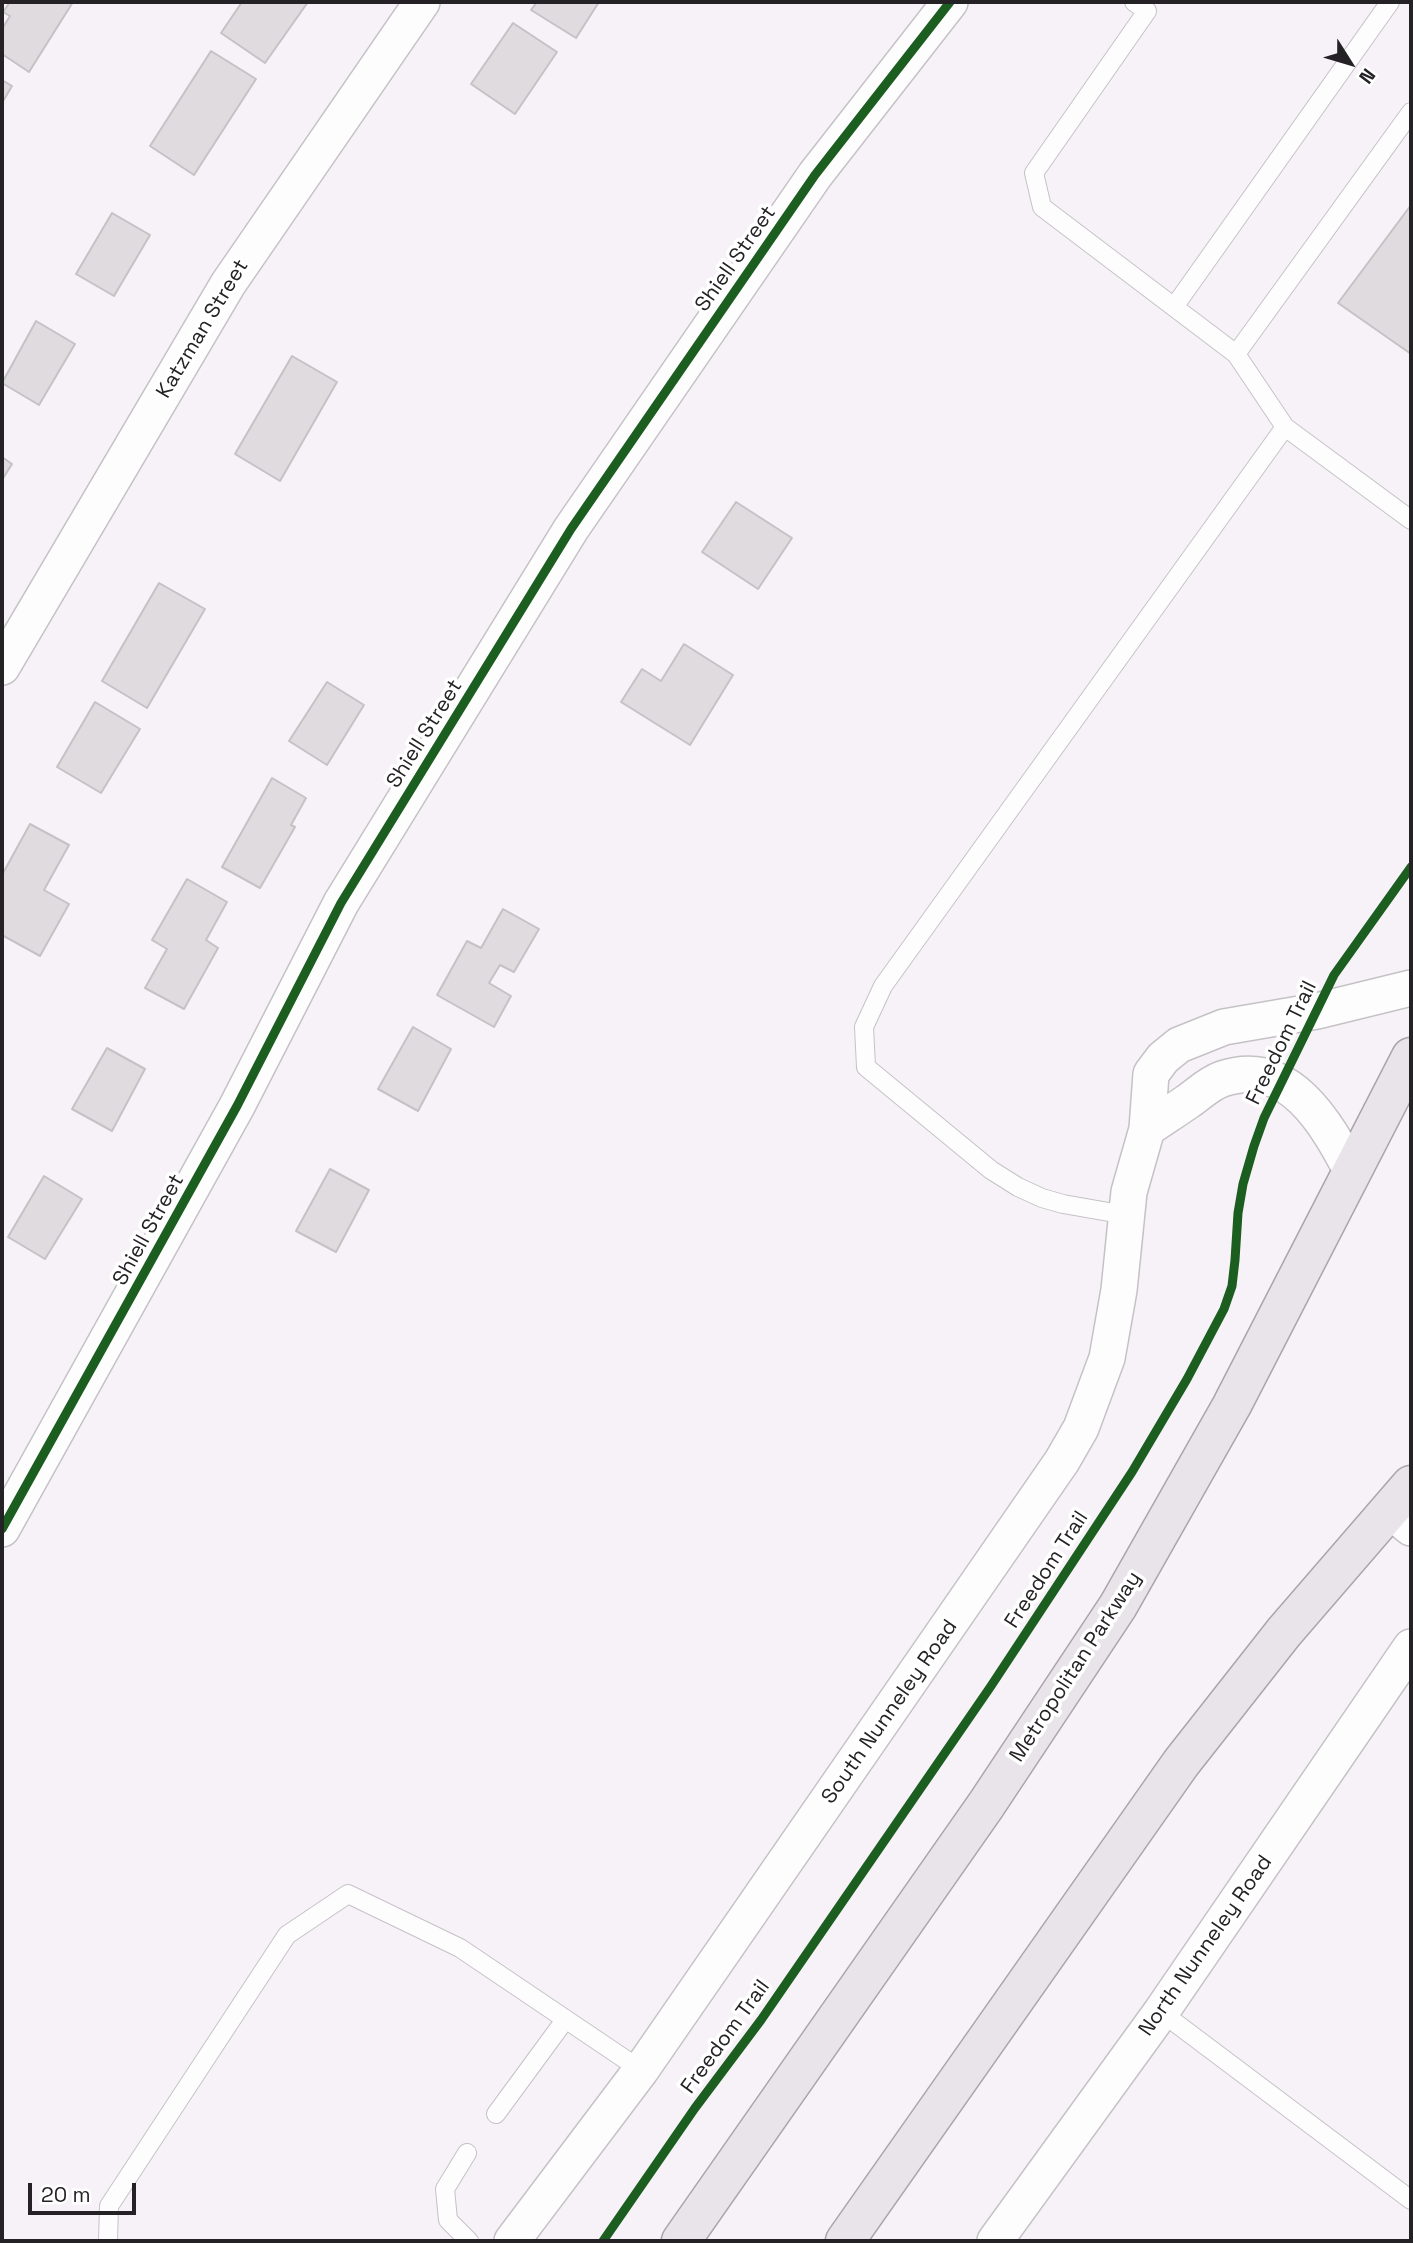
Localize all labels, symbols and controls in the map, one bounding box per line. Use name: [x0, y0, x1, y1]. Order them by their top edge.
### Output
north arrow: [1315, 28, 1385, 98]
text: N: [1353, 63, 1381, 89]
street label: Shiell Street: [690, 201, 782, 317]
street label: Katzman Street: [152, 255, 254, 403]
street label: Shiell Street: [382, 675, 468, 793]
street label: Freedom Trail: [1241, 977, 1323, 1109]
street label: Shiell Street: [108, 1170, 190, 1290]
street label: Freedom Trail: [1000, 1507, 1094, 1633]
street label: Metropolitan Parkway: [1005, 1567, 1147, 1767]
street label: South Nunneley Road: [817, 1615, 963, 1809]
street label: North Nunneley Road: [1134, 1851, 1278, 2041]
street label: Freedom Trail: [676, 1975, 776, 2099]
scale bar: [32, 2170, 140, 2214]
text: 20 m: [41, 2181, 91, 2208]

